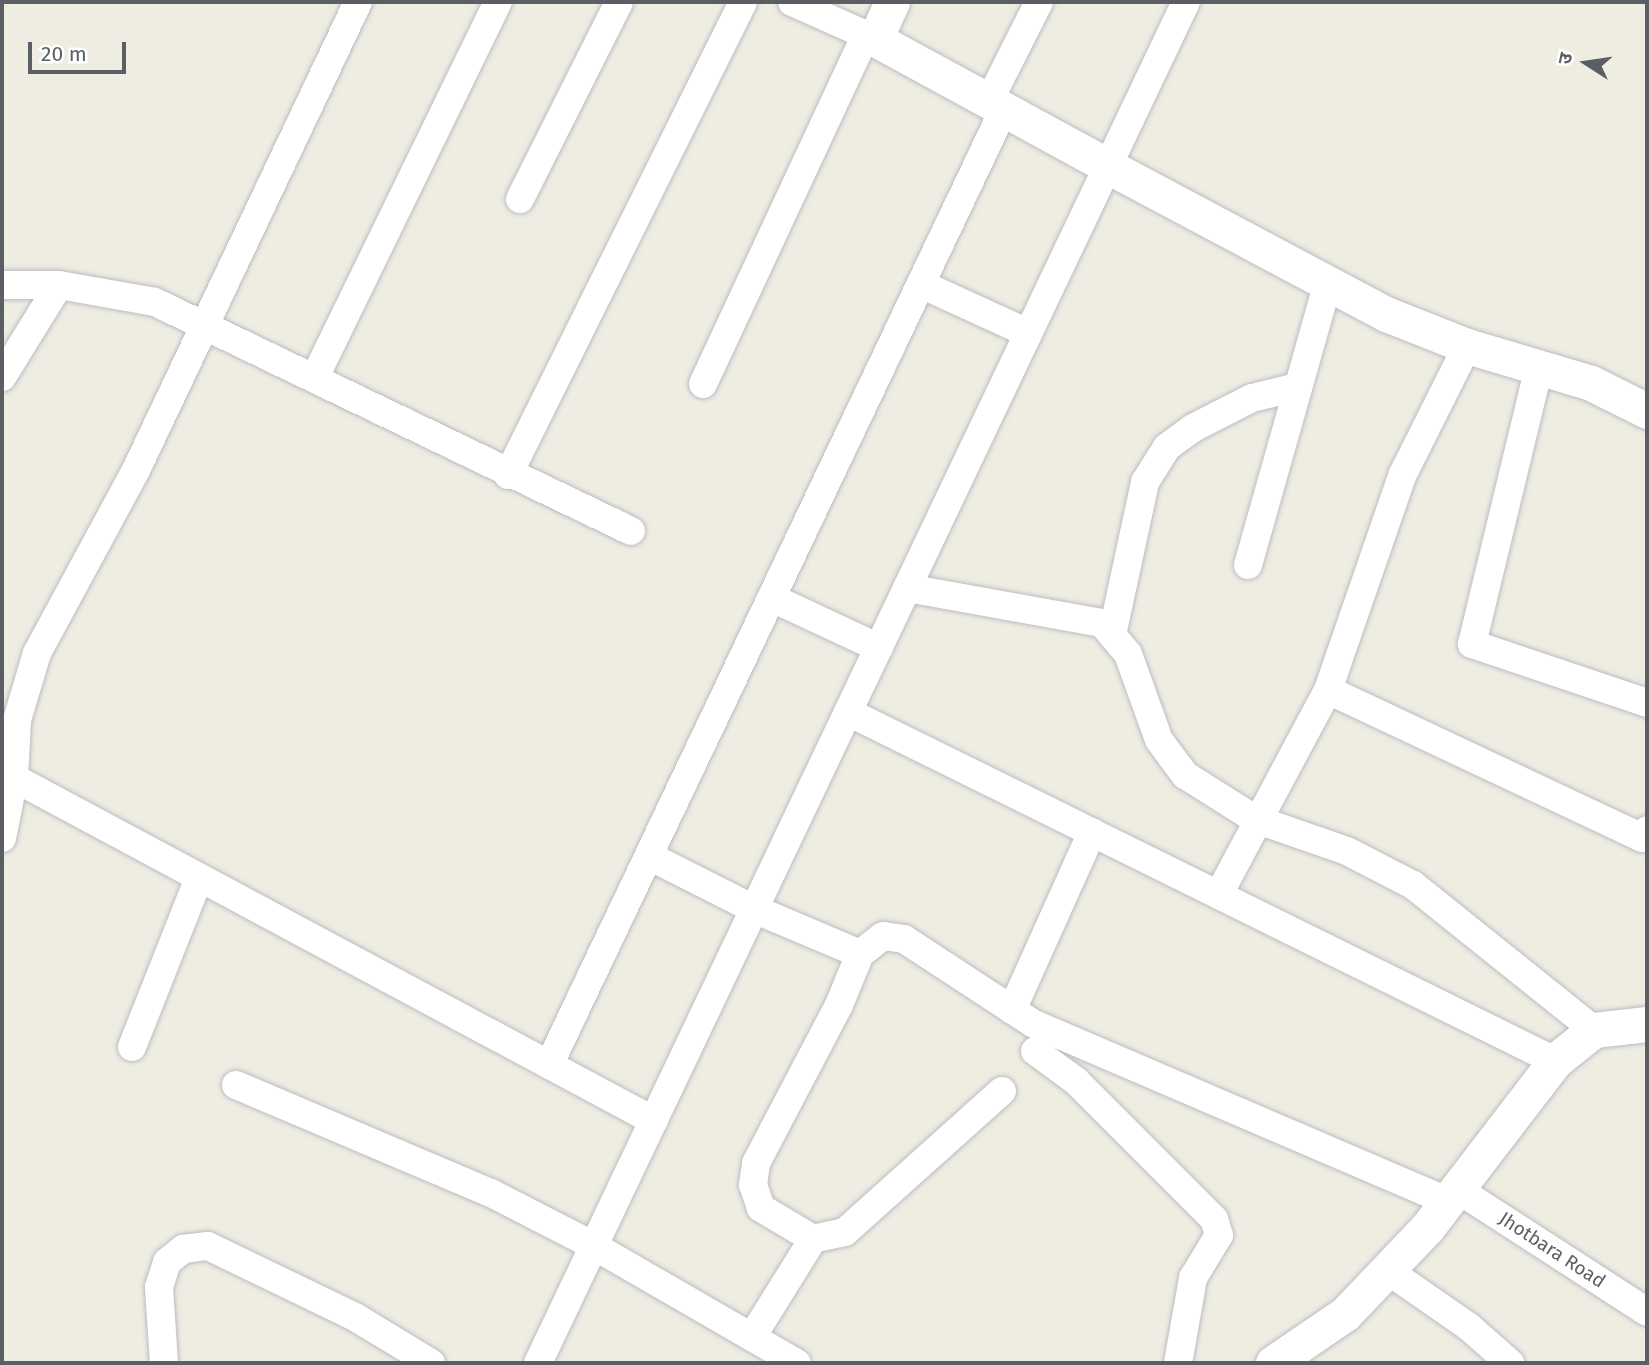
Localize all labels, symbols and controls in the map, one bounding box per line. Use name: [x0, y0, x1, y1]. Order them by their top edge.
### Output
scale bar: [32, 28, 130, 72]
north arrow: [1551, 28, 1621, 98]
text: 20 m: [41, 41, 87, 67]
text: उ: [1553, 51, 1577, 66]
street label: Jhotbara Road: [1495, 1207, 1609, 1293]

